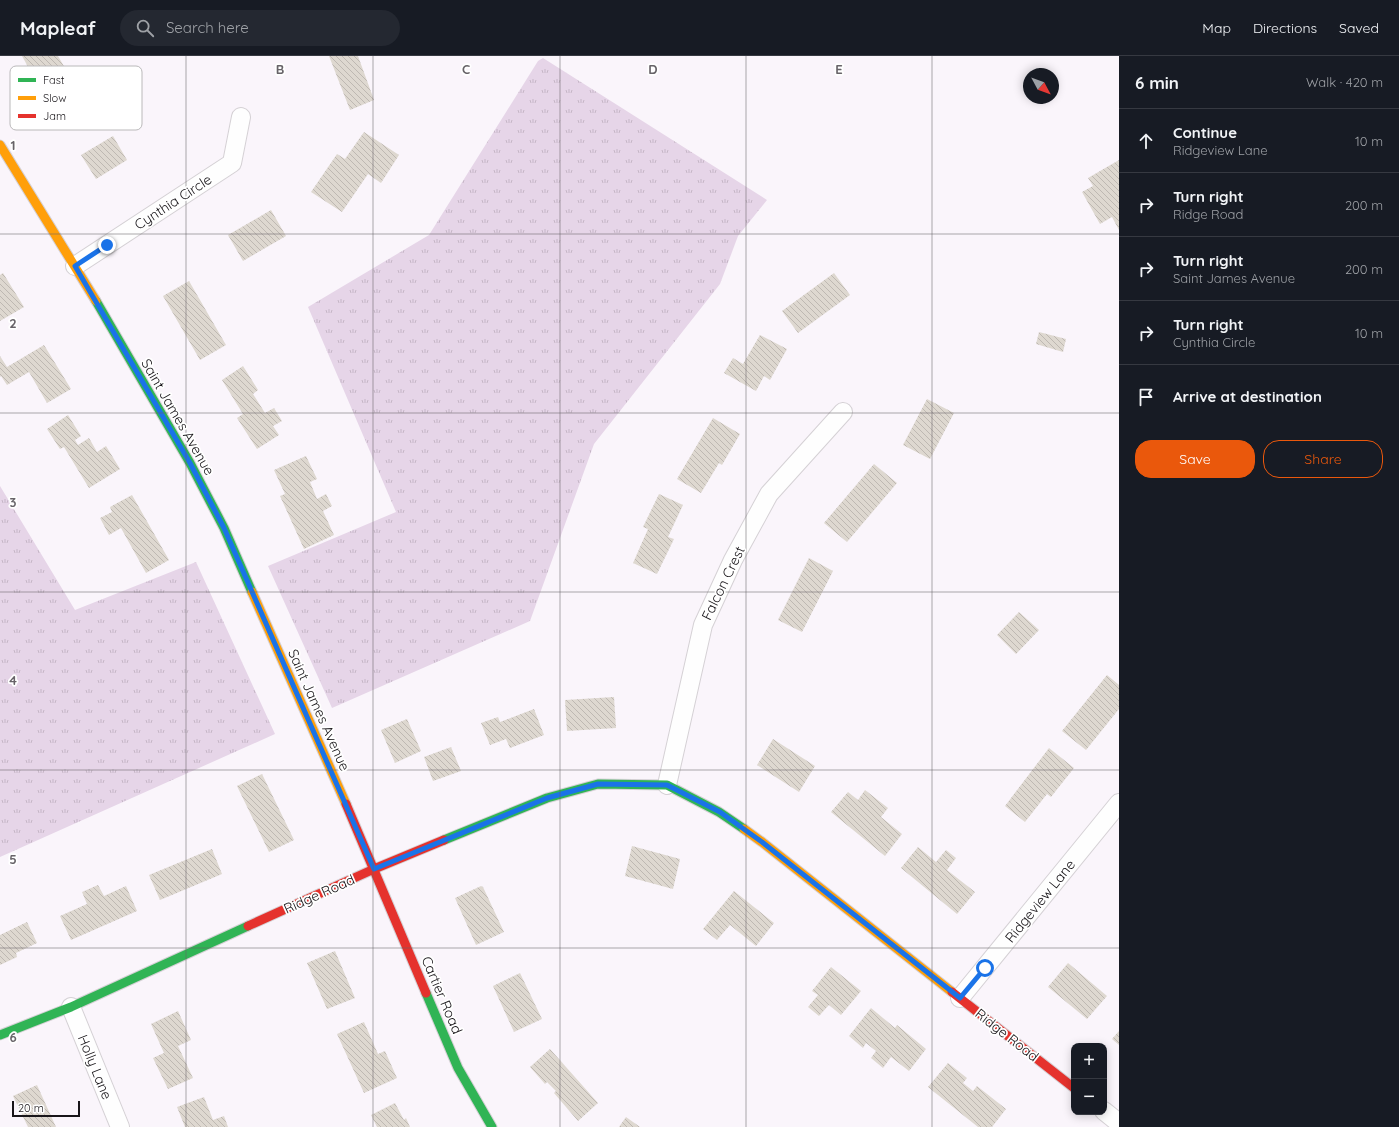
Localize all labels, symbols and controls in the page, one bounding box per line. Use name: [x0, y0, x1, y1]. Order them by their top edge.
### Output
search box: [120, 10, 400, 46]
text: Mapleaf: [20, 16, 96, 40]
icon: search: [134, 17, 156, 39]
text: Search here: [166, 18, 249, 37]
text: Map: [1202, 19, 1231, 37]
text: Directions: [1253, 19, 1317, 37]
text: Saved: [1339, 19, 1379, 37]
text: B: [276, 61, 284, 77]
text: C: [462, 61, 470, 77]
text: D: [648, 61, 658, 77]
text: E: [835, 61, 843, 77]
legend: [10, 66, 142, 130]
north arrow: [1023, 68, 1059, 104]
text: 6 min: [1135, 72, 1179, 93]
text: Fast: [43, 73, 65, 87]
text: Walk · 420 m: [1306, 74, 1383, 90]
text: Slow: [43, 91, 67, 105]
text: Jam: [43, 109, 66, 123]
text: Continue: [1173, 123, 1237, 142]
icon: ahead: [1135, 130, 1157, 152]
text: 10 m: [1355, 133, 1383, 149]
text: 1: [10, 137, 16, 153]
text: Ridgeview Lane: [1173, 142, 1267, 158]
street label: Cynthia Circle: [131, 170, 215, 234]
text: Turn right: [1173, 187, 1244, 206]
icon: right: [1135, 194, 1157, 216]
text: 200 m: [1345, 197, 1383, 213]
text: Ridge Road: [1173, 206, 1243, 222]
route end: [98, 236, 116, 254]
text: Turn right: [1173, 251, 1244, 270]
icon: right: [1135, 258, 1157, 280]
text: 200 m: [1345, 261, 1383, 277]
text: Saint James Avenue: [1173, 270, 1295, 286]
text: 2: [9, 315, 17, 331]
text: Turn right: [1173, 315, 1244, 334]
icon: right: [1135, 322, 1157, 344]
text: 10 m: [1355, 325, 1383, 341]
text: Cynthia Circle: [1173, 334, 1255, 350]
street label: Saint James Avenue: [137, 356, 219, 478]
icon: arrive: [1135, 386, 1157, 408]
text: Arrive at destination: [1173, 387, 1322, 406]
button: Save: [1135, 440, 1255, 478]
button: Share: [1263, 440, 1383, 478]
text: 3: [10, 494, 17, 510]
street label: Falcon Crest: [697, 543, 749, 623]
street label: Saint James Avenue: [284, 646, 354, 774]
text: 4: [9, 672, 17, 688]
text: 5: [9, 851, 17, 867]
street label: Ridgeview Lane: [1001, 856, 1079, 946]
street label: Ridge Road: [281, 870, 357, 918]
street label: Cartier Road: [418, 953, 466, 1037]
route start: [976, 959, 994, 977]
street label: Ridge Road: [972, 1005, 1042, 1065]
text: 6: [9, 1029, 17, 1045]
street label: Holly Lane: [74, 1032, 116, 1102]
map controls: [1071, 1043, 1107, 1115]
button: +: [1071, 1043, 1107, 1079]
button: −: [1071, 1079, 1107, 1115]
scale bar: [12, 1099, 80, 1118]
text: 20 m: [18, 1101, 44, 1115]

